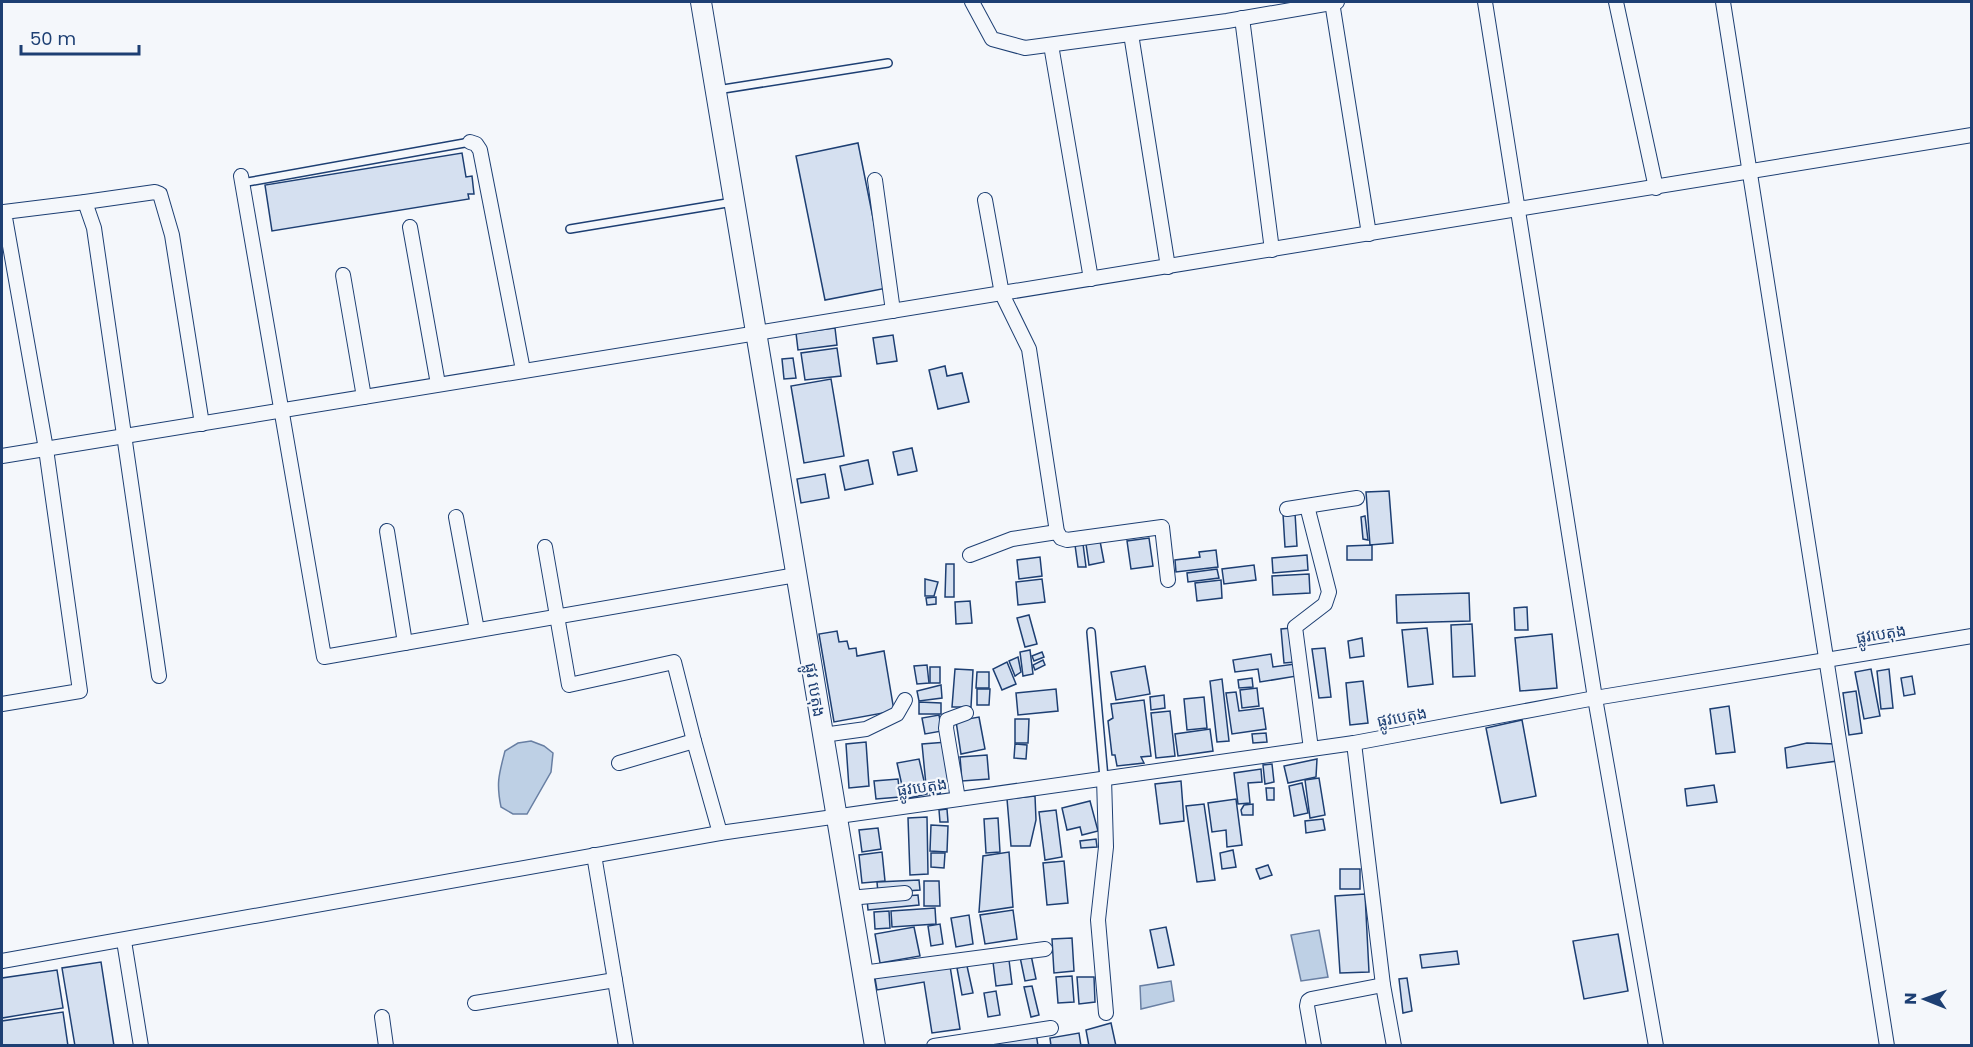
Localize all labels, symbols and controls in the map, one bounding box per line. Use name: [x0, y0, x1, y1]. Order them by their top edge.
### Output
scale bar: [21, 18, 140, 56]
text: 50 m: [30, 26, 76, 51]
street label: ផ្លូវបេតុង: [1854, 619, 1908, 652]
street label: ផ្លូវ បេតុង: [797, 661, 831, 719]
street label: ផ្លូវបេតុង: [1375, 701, 1429, 735]
street label: ផ្លូវបេតុង: [895, 772, 949, 805]
north arrow: [1895, 969, 1955, 1029]
text: N: [1899, 993, 1922, 1005]

